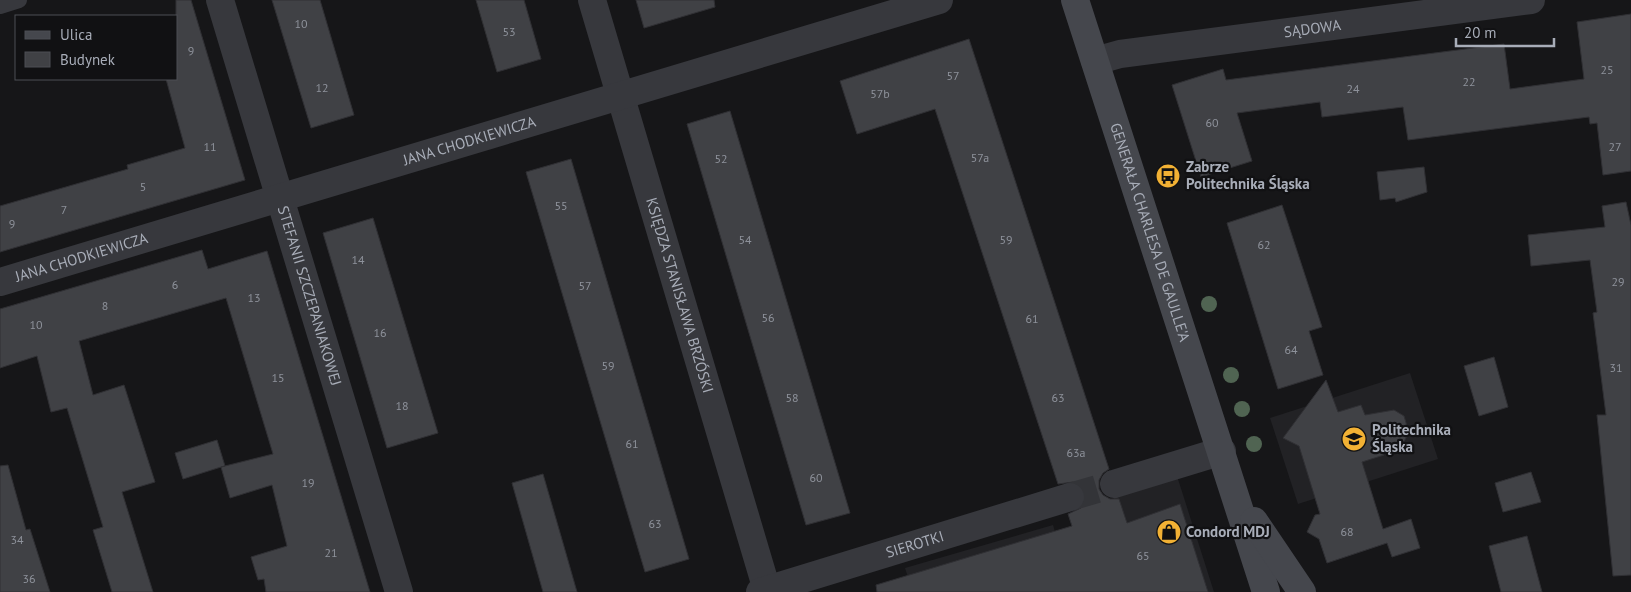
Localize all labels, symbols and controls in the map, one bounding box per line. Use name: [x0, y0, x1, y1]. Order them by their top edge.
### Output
legend: [15, 15, 178, 80]
street label: SĄDOWA: [1283, 15, 1342, 41]
scale bar: [1456, 15, 1554, 47]
house number: 10: [294, 16, 308, 31]
text: 20 m: [1464, 23, 1497, 42]
house number: 53: [502, 24, 516, 39]
text: Ulica: [60, 25, 92, 44]
house number: 9: [188, 43, 194, 58]
text: Budynek: [60, 50, 116, 69]
house number: 25: [1600, 62, 1614, 77]
house number: 57: [946, 68, 960, 83]
house number: 22: [1462, 74, 1476, 89]
house number: 12: [315, 80, 329, 95]
house number: 24: [1346, 81, 1360, 96]
house number: 57b: [870, 86, 890, 101]
street label: JANA CHODKIEWICZA: [400, 112, 538, 170]
house number: 60: [1205, 115, 1219, 130]
street label: GENERAŁA CHARLESA DE GAULLE'A: [1106, 120, 1195, 344]
house number: 11: [203, 139, 217, 154]
house number: 27: [1608, 139, 1622, 154]
house number: 57a: [971, 150, 989, 165]
house number: 52: [714, 151, 728, 166]
place label: Zabrze Politechnika Śląska: [1186, 157, 1310, 193]
bus stop icon: Zabrze Politechnika Śląska: [1155, 163, 1181, 189]
house number: 5: [140, 179, 146, 194]
street label: KSIĘDZA STANISŁAWA BRZÓSKI: [642, 195, 718, 395]
house number: 55: [554, 198, 568, 213]
house number: 7: [61, 202, 67, 217]
street label: STEFANII SZCZEPANIAKOWEJ: [274, 204, 346, 388]
house number: 9: [9, 216, 15, 231]
street label: JANA CHODKIEWICZA: [12, 228, 150, 286]
house number: 54: [738, 232, 752, 247]
house number: 59: [999, 232, 1013, 247]
house number: 62: [1257, 237, 1271, 252]
house number: 14: [351, 252, 365, 267]
house number: 29: [1611, 274, 1625, 289]
house number: 6: [172, 277, 178, 292]
house number: 57: [578, 278, 592, 293]
house number: 13: [247, 290, 261, 305]
house number: 8: [102, 298, 108, 313]
house number: 56: [761, 310, 775, 325]
house number: 61: [1025, 311, 1039, 326]
house number: 10: [29, 317, 43, 332]
house number: 16: [373, 325, 387, 340]
house number: 64: [1284, 342, 1298, 357]
house number: 59: [601, 358, 615, 373]
house number: 31: [1609, 360, 1623, 375]
house number: 15: [271, 370, 285, 385]
house number: 58: [785, 390, 799, 405]
house number: 63: [1051, 390, 1065, 405]
house number: 18: [395, 398, 409, 413]
place label: Politechnika Śląska: [1372, 420, 1451, 456]
school or university icon: Politechnika Śląska: [1341, 426, 1367, 452]
house number: 61: [625, 436, 639, 451]
house number: 63a: [1066, 445, 1086, 460]
house number: 60: [809, 470, 823, 485]
house number: 19: [301, 475, 315, 490]
house number: 63: [648, 516, 662, 531]
shop icon: Condord MDJ: [1156, 519, 1182, 545]
place label: Condord MDJ: [1186, 522, 1270, 541]
house number: 68: [1340, 524, 1354, 539]
street label: SIEROTKI: [883, 526, 946, 562]
house number: 34: [10, 532, 24, 547]
house number: 21: [324, 545, 338, 560]
house number: 65: [1136, 548, 1150, 563]
house number: 36: [22, 571, 36, 586]

